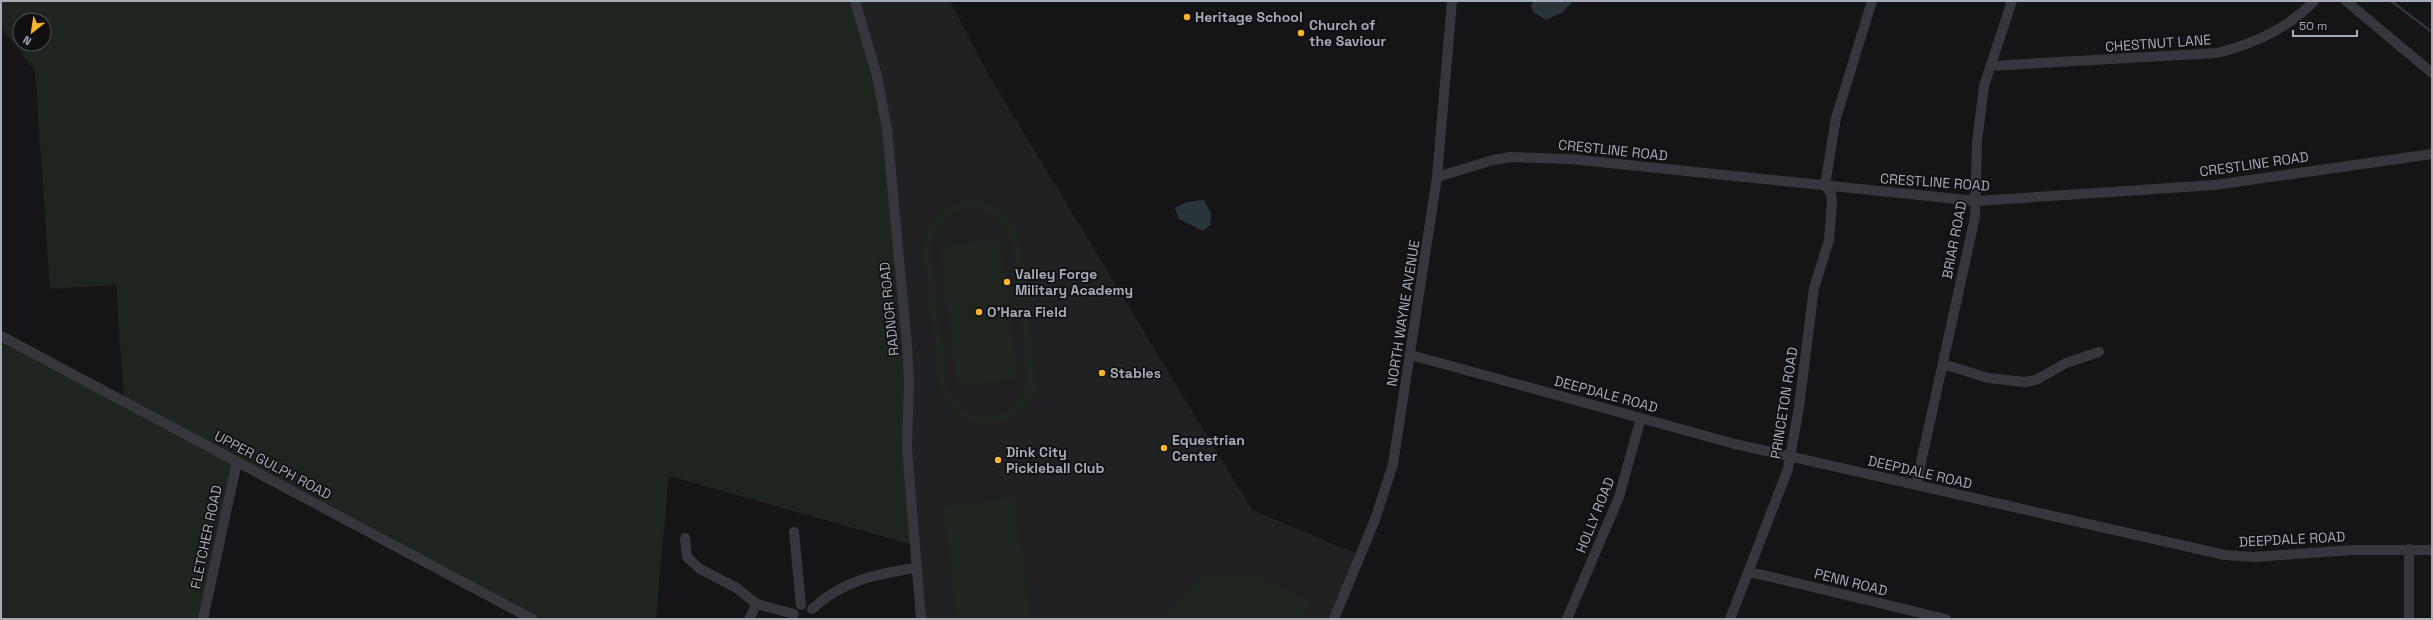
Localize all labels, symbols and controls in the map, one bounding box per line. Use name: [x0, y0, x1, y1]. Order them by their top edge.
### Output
place label: Heritage School: [1195, 8, 1303, 26]
north arrow: [12, 12, 52, 52]
marker: Heritage School: [1182, 12, 1192, 22]
scale bar: [2293, 12, 2357, 38]
place label: Church of the Saviour: [1309, 16, 1386, 50]
text: 50 m: [2299, 18, 2327, 34]
marker: Church of the Saviour: [1296, 28, 1306, 38]
street label: CHESTNUT LANE: [2104, 30, 2212, 56]
text: N: [20, 33, 34, 49]
street label: CRESTLINE ROAD: [1557, 135, 1669, 165]
street label: CRESTLINE ROAD: [2198, 147, 2310, 181]
street label: CRESTLINE ROAD: [1879, 169, 1991, 195]
street label: BRIAR ROAD: [1938, 200, 1970, 280]
street label: NORTH WAYNE AVENUE: [1383, 238, 1423, 388]
street label: RADNOR ROAD: [875, 261, 903, 357]
place label: Valley Forge Military Academy: [1015, 265, 1133, 299]
marker: Valley Forge Military Academy: [1002, 277, 1012, 287]
place label: O’Hara Field: [987, 303, 1067, 321]
marker: O’Hara Field: [974, 307, 984, 317]
street label: PRINCETON ROAD: [1766, 346, 1802, 460]
place label: Stables: [1110, 364, 1161, 382]
marker: Stables: [1097, 368, 1107, 378]
street label: DEEPDALE ROAD: [1552, 372, 1660, 416]
street label: UPPER GULPH ROAD: [211, 427, 335, 503]
place label: Equestrian Center: [1172, 431, 1245, 465]
place label: Dink City Pickleball Club: [1006, 443, 1104, 477]
marker: Equestrian Center: [1159, 443, 1169, 453]
street label: DEEPDALE ROAD: [1866, 451, 1974, 493]
marker: Dink City Pickleball Club: [993, 455, 1003, 465]
street label: HOLLY ROAD: [1572, 474, 1618, 556]
street label: FLETCHER ROAD: [186, 484, 226, 590]
street label: DEEPDALE ROAD: [2238, 527, 2346, 551]
street label: PENN ROAD: [1813, 564, 1889, 600]

